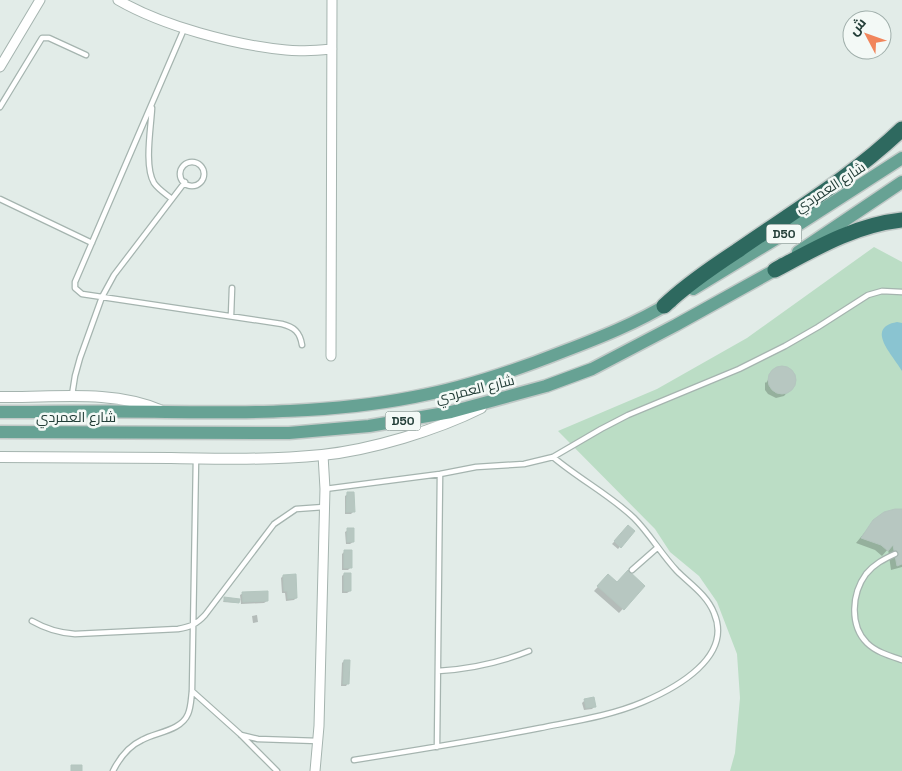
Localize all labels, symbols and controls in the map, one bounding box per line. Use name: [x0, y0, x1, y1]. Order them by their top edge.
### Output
north arrow: [842, 10, 892, 60]
text: ش: [845, 14, 870, 39]
street label: شارع العمردي: [791, 158, 870, 219]
road number: D50: [766, 224, 802, 243]
street label: شارع العمردي: [434, 371, 517, 410]
street label: شارع العمردي: [36, 408, 116, 429]
road number: D50: [386, 412, 420, 431]

